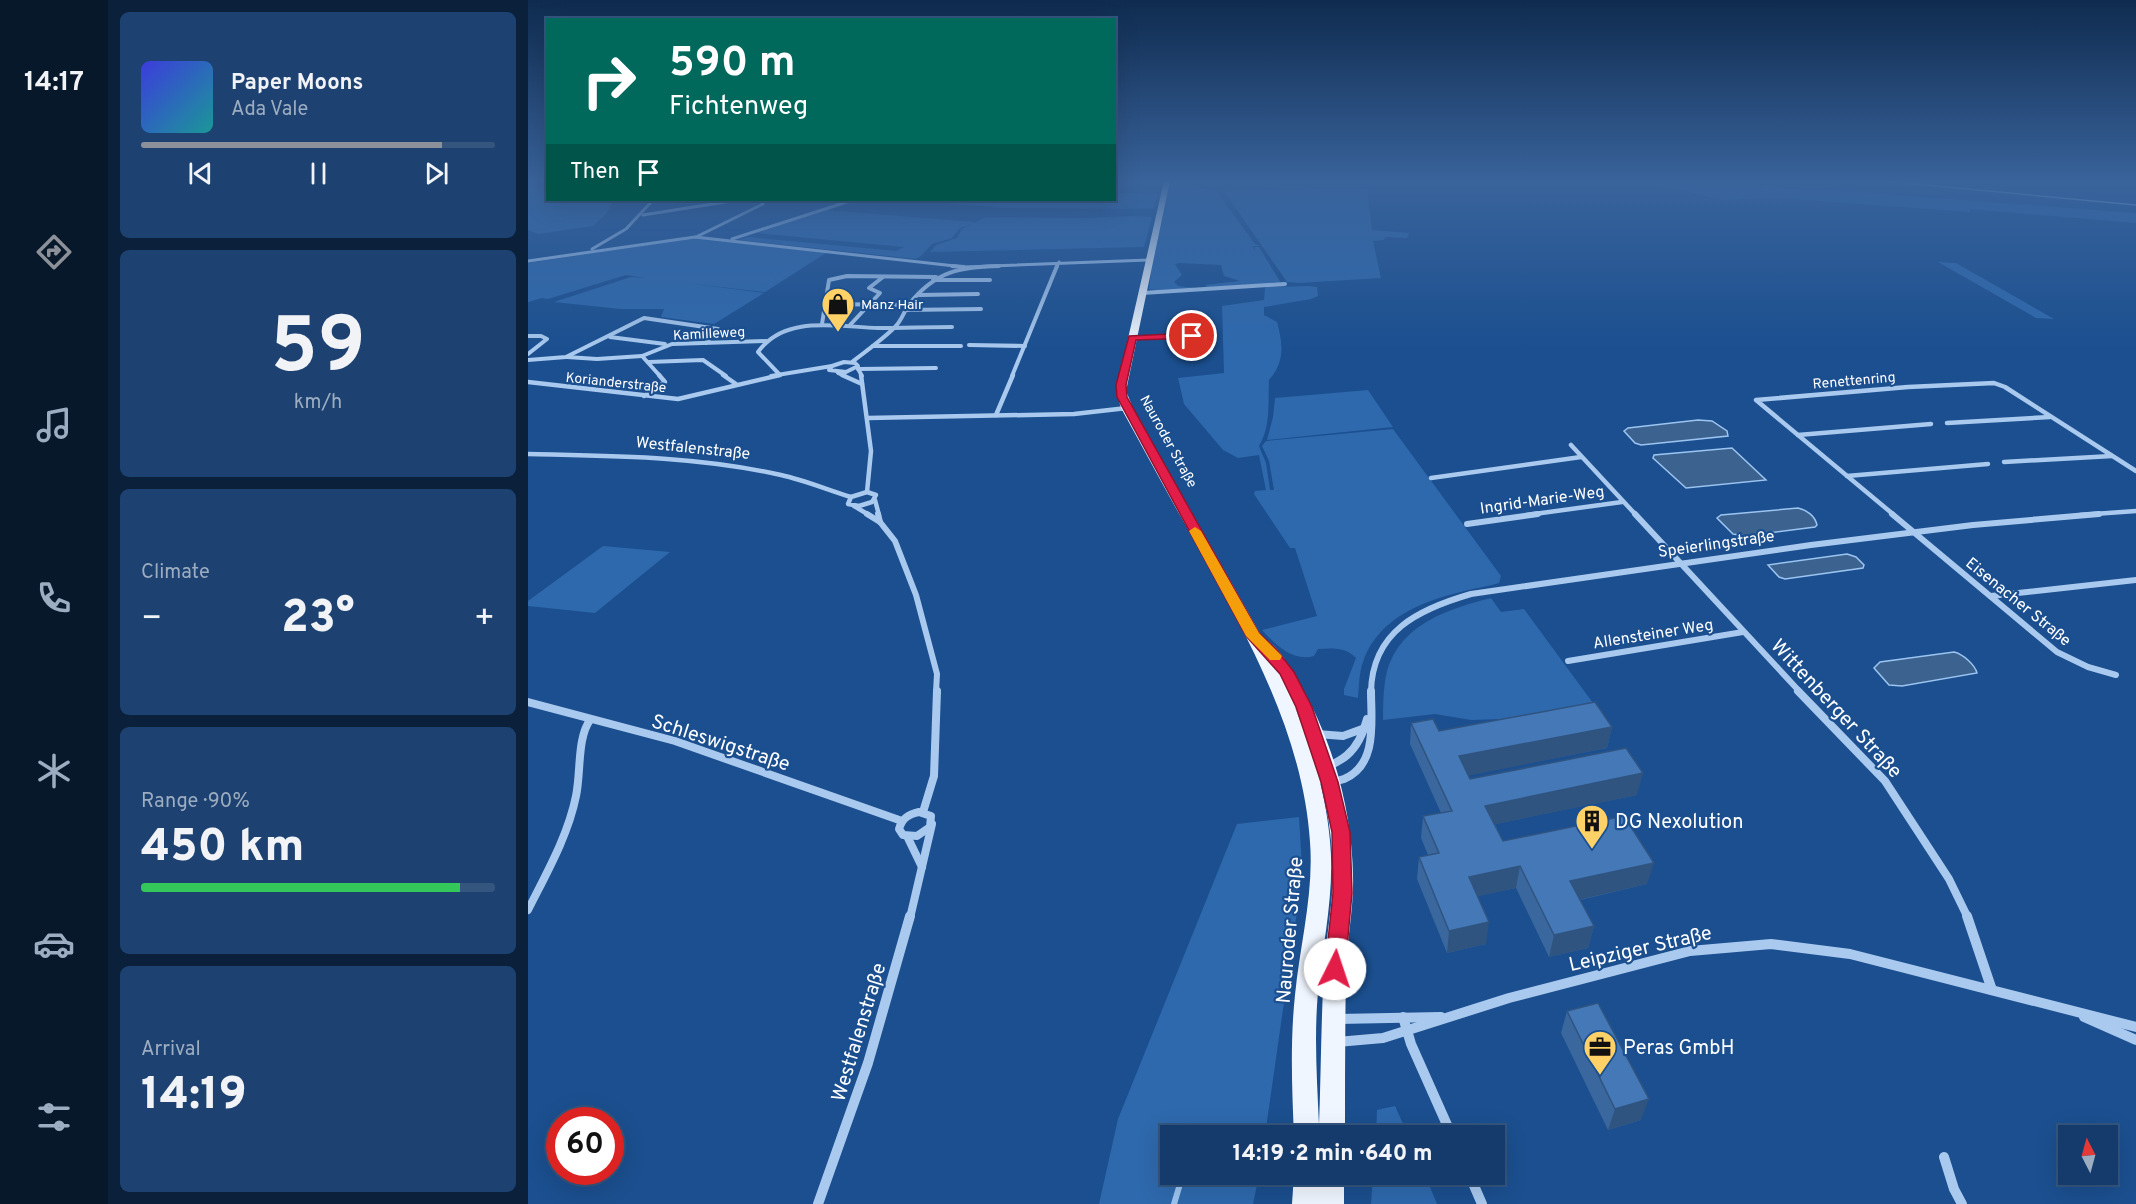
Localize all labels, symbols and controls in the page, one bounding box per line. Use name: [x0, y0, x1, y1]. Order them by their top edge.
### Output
text: 590 m: [669, 38, 796, 91]
icon: right: [570, 42, 648, 120]
text: 14:17: [24, 66, 84, 100]
text: Paper Moons: [231, 70, 363, 97]
text: Fichtenweg: [669, 90, 808, 124]
text: Ada Vale: [231, 97, 308, 123]
icon: arrive: [632, 156, 665, 189]
icon: previous: [184, 157, 217, 190]
icon: pause: [302, 157, 335, 190]
icon: next: [420, 157, 453, 190]
text: Then: [570, 159, 620, 186]
icon: directions: [33, 231, 75, 273]
shop icon: Manz Hair: [820, 286, 856, 333]
place label: Manz Hair: [861, 297, 924, 314]
text: 59: [270, 301, 366, 400]
pin: [1166, 310, 1217, 361]
icon: arrive: [1175, 319, 1208, 352]
street label: Kamilleweg: [673, 324, 746, 345]
street label: Renettenring: [1812, 369, 1896, 394]
street label: Korianderstraße: [565, 370, 667, 397]
text: km/h: [294, 390, 342, 416]
street label: Nauroder Straße: [1135, 393, 1200, 491]
icon: music: [33, 404, 75, 446]
street label: Westfalenstraße: [635, 433, 751, 465]
street label: Ingrid-Marie-Weg: [1479, 482, 1606, 520]
street label: Speierlingstraße: [1657, 527, 1776, 563]
street label: Eisenacher Straße: [1961, 554, 2075, 651]
text: Climate: [141, 560, 210, 586]
icon: phone: [33, 577, 75, 619]
text: 23°: [281, 591, 355, 648]
text: −: [141, 599, 162, 641]
text: +: [474, 599, 495, 641]
street label: Allensteiner Weg: [1592, 616, 1715, 654]
street label: Wittenberger Straße: [1764, 634, 1907, 785]
street label: Schleswigstraße: [648, 709, 793, 779]
icon: climate: [33, 750, 75, 792]
text: Range · 90%: [141, 789, 250, 815]
building icon: DG Nexolution: [1574, 803, 1610, 850]
place label: DG Nexolution: [1615, 810, 1743, 836]
text: 450 km: [141, 820, 304, 877]
street label: Nauroder Straße: [1272, 856, 1310, 1005]
street label: Leipziger Straße: [1566, 921, 1715, 979]
icon: car: [33, 923, 75, 965]
position arrow: [1303, 937, 1367, 1001]
street label: Westfalenstraße: [826, 960, 893, 1105]
office icon: Peras GmbH: [1582, 1029, 1618, 1076]
place label: Peras GmbH: [1623, 1036, 1735, 1062]
text: Arrival: [141, 1037, 201, 1063]
text: 14:19: [141, 1068, 247, 1125]
icon: filters: [33, 1096, 75, 1138]
speed limit sign: 60: [546, 1107, 624, 1185]
north arrow: [2058, 1125, 2118, 1185]
map controls: [2058, 1125, 2118, 1185]
text: 14:19 · 2 min · 640 m: [1233, 1141, 1432, 1168]

